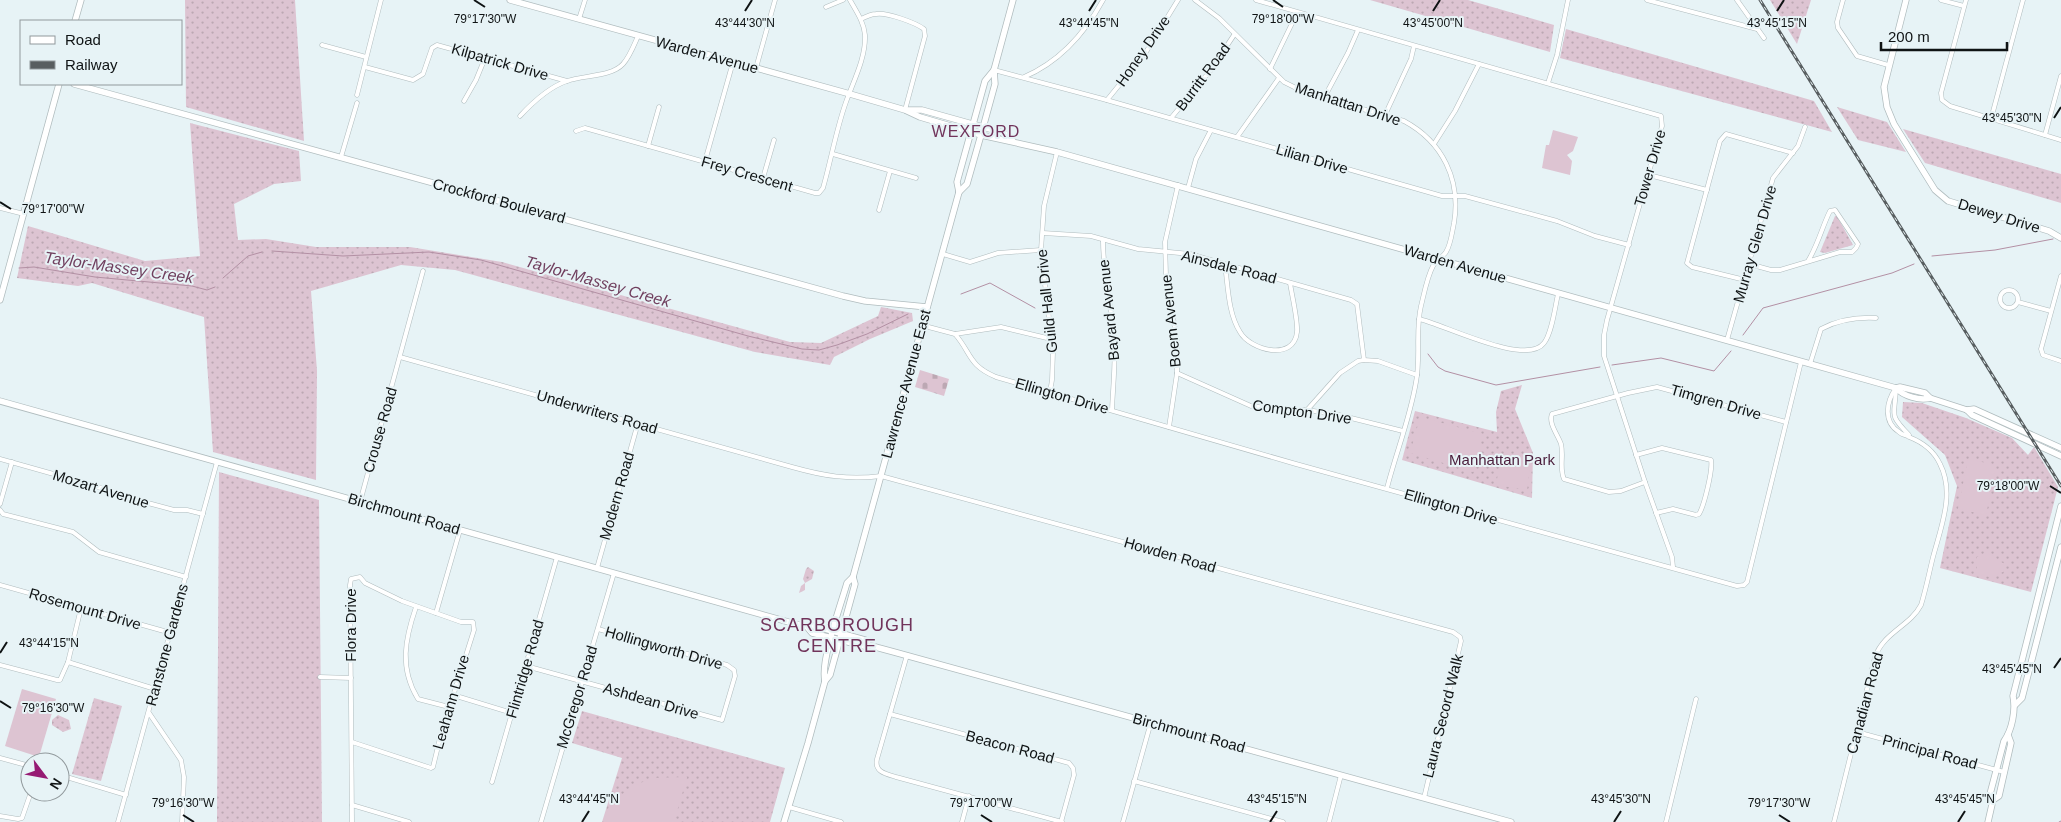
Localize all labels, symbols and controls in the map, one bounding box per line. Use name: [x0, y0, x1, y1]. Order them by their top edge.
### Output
text: 79°17'30"W: [454, 12, 517, 26]
street label: Honey Drive: [1112, 12, 1173, 89]
text: 79°18'00"W: [1252, 12, 1315, 26]
text: 43°44'30"N: [715, 16, 775, 30]
text: 43°44'45"N: [1059, 16, 1119, 30]
text: 43°45'00"N: [1403, 16, 1463, 30]
text: 43°45'15"N: [1747, 16, 1807, 30]
legend: [20, 20, 182, 85]
scale bar: [1881, 20, 2007, 52]
text: 200 m: [1888, 28, 1930, 45]
text: Road: [65, 31, 101, 48]
street label: Warden Avenue: [654, 33, 760, 76]
street label: Kilpatrick Drive: [450, 40, 551, 83]
street label: Burritt Road: [1172, 40, 1233, 114]
text: Railway: [65, 56, 118, 73]
street label: Manhattan Drive: [1293, 78, 1403, 129]
text: 43°45'30"N: [1982, 111, 2042, 125]
district label: WEXFORD: [932, 123, 1020, 140]
street label: Tower Drive: [1630, 127, 1669, 208]
street label: Lilian Drive: [1274, 140, 1350, 177]
street label: Frey Crescent: [700, 152, 796, 195]
street label: Crockford Boulevard: [431, 175, 567, 226]
street label: Murray Glen Drive: [1730, 183, 1779, 305]
street label: Dewey Drive: [1956, 195, 2042, 236]
text: 79°17'00"W: [22, 202, 85, 216]
street label: Warden Avenue: [1402, 241, 1508, 286]
street label: Ainsdale Road: [1180, 246, 1279, 287]
street label: Guild Hall Drive: [1033, 248, 1060, 354]
water label: Taylor-Massey Creek: [43, 249, 196, 287]
water label: Taylor-Massey Creek: [523, 253, 673, 311]
street label: Bayard Avenue: [1095, 259, 1122, 361]
street label: Boem Avenue: [1157, 274, 1184, 368]
street label: Lawrence Avenue East: [877, 307, 934, 460]
street label: Ellington Drive: [1013, 374, 1111, 417]
street label: Timgren Drive: [1669, 380, 1763, 423]
street label: Crouse Road: [359, 385, 400, 475]
street label: Underwriters Road: [535, 386, 660, 437]
street label: Compton Drive: [1251, 396, 1353, 427]
street label: Modern Road: [596, 450, 637, 542]
park label: Manhattan Park: [1449, 451, 1555, 468]
street label: Mozart Avenue: [51, 466, 151, 511]
text: 79°18'00"W: [1977, 479, 2040, 493]
street label: Ellington Drive: [1402, 485, 1500, 528]
street label: Birchmount Road: [346, 489, 462, 538]
street label: Howden Road: [1122, 533, 1218, 576]
street label: Ranstone Gardens: [142, 582, 191, 708]
street label: Rosemount Drive: [27, 584, 143, 633]
street label: Flora Drive: [342, 588, 359, 662]
district label: SCARBOROUGH CENTRE: [760, 615, 914, 656]
street label: Flintridge Road: [502, 618, 547, 720]
street label: Hollingworth Drive: [603, 623, 725, 672]
text: 43°44'15"N: [19, 636, 79, 650]
street label: McGregor Road: [553, 643, 600, 750]
street label: Canadian Road: [1843, 650, 1886, 755]
street label: Laura Secord Walk: [1419, 652, 1466, 780]
street label: Leahann Drive: [429, 653, 472, 751]
text: 43°45'45"N: [1982, 662, 2042, 676]
street label: Ashdean Drive: [602, 679, 701, 722]
text: 79°16'30"W: [22, 701, 85, 715]
street label: Birchmount Road: [1131, 709, 1247, 756]
street label: Beacon Road: [964, 727, 1056, 766]
street label: Principal Road: [1881, 731, 1979, 772]
north arrow: [20, 752, 70, 802]
text: N: [47, 775, 65, 792]
text: 43°44'45"N: [559, 792, 619, 806]
text: 43°45'15"N: [1247, 792, 1307, 806]
text: 43°45'30"N: [1591, 792, 1651, 806]
text: 43°45'45"N: [1935, 792, 1995, 806]
text: 79°16'30"W: [152, 796, 215, 810]
text: 79°17'00"W: [950, 796, 1013, 810]
text: 79°17'30"W: [1748, 796, 1811, 810]

